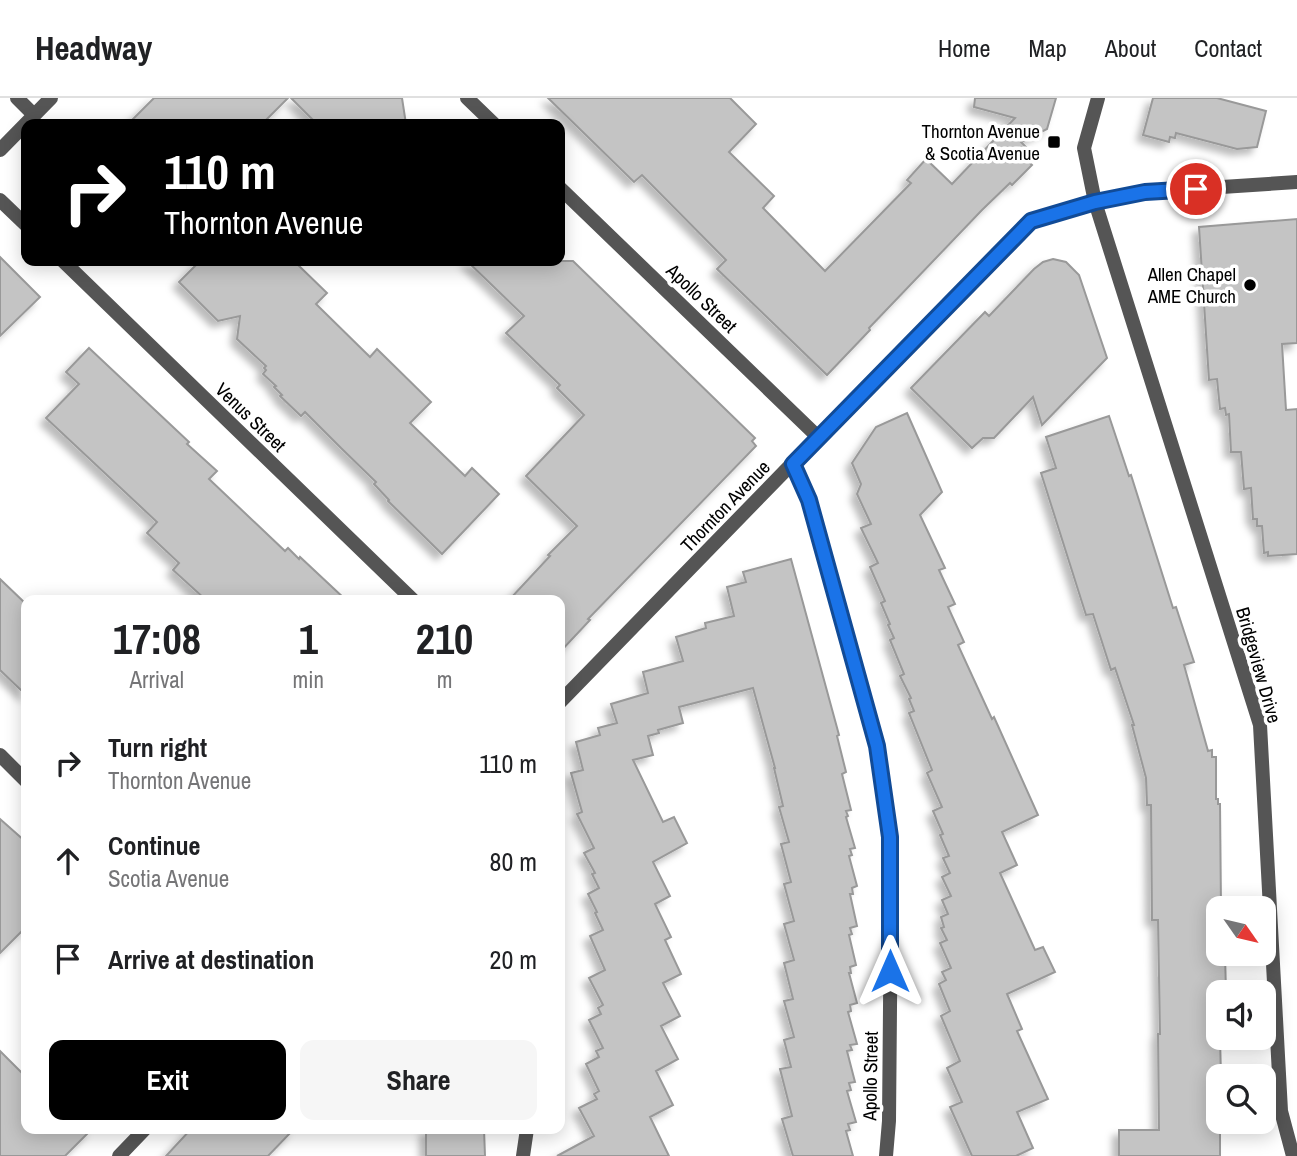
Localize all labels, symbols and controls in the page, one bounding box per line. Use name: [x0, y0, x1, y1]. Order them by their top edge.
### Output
text: Headway: [35, 26, 152, 70]
text: Home: [938, 32, 990, 64]
text: Map: [1028, 32, 1067, 64]
text: About: [1105, 32, 1156, 64]
text: Contact: [1194, 32, 1262, 64]
place label: Thornton Avenue & Scotia Avenue: [922, 118, 1040, 166]
marker: Thornton Avenue & Scotia Avenue: [1046, 134, 1062, 150]
text: 110 m: [164, 138, 276, 204]
icon: right: [49, 147, 140, 238]
pin: [1166, 159, 1226, 219]
icon: arrive: [1177, 170, 1215, 208]
text: Thornton Avenue: [164, 201, 363, 244]
street label: Apollo Street: [660, 257, 744, 339]
place label: Allen Chapel AME Church: [1147, 261, 1236, 309]
marker: Allen Chapel AME Church: [1242, 277, 1258, 293]
street label: Venus Street: [210, 377, 293, 458]
street label: Thornton Avenue: [675, 454, 775, 558]
street label: Bridgeview Drive: [1230, 604, 1288, 726]
text: 17:08: [113, 611, 201, 667]
text: 1: [299, 611, 318, 667]
text: 210: [416, 611, 473, 667]
text: Arrival: [130, 664, 184, 695]
text: min: [293, 664, 324, 695]
text: m: [437, 664, 452, 695]
text: Turn right: [108, 730, 207, 765]
icon: right: [49, 744, 87, 782]
text: 110 m: [479, 746, 537, 781]
text: Thornton Avenue: [108, 765, 251, 796]
text: Continue: [108, 828, 200, 863]
icon: ahead: [49, 842, 87, 880]
text: 80 m: [490, 844, 537, 879]
text: Scotia Avenue: [108, 863, 229, 894]
north arrow: [1206, 896, 1276, 966]
map controls: [1206, 896, 1276, 1134]
position arrow: [853, 934, 927, 1008]
icon: arrive: [49, 940, 87, 978]
text: Arrive at destination: [108, 942, 314, 977]
text: 20 m: [490, 942, 537, 977]
button: sound: [1206, 980, 1276, 1050]
street label: Apollo Street: [856, 1031, 884, 1122]
button: Exit: [49, 1040, 286, 1120]
button: Share: [300, 1040, 537, 1120]
button: search: [1206, 1064, 1276, 1134]

